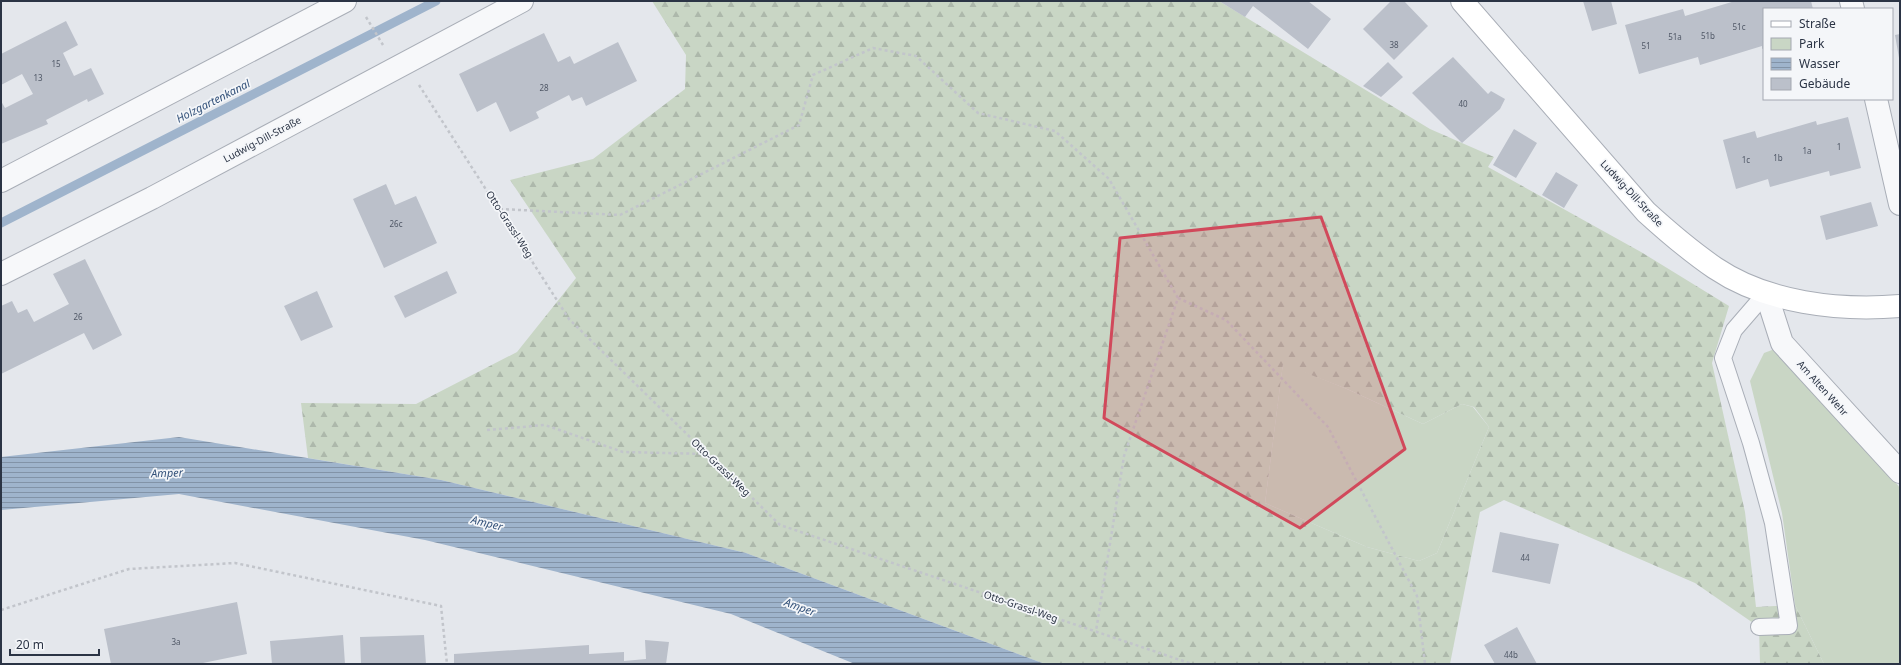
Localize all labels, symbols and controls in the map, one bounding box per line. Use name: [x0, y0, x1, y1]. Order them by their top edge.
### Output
legend: [1763, 8, 1893, 100]
text: Straße: [1799, 15, 1836, 32]
house number: 51c: [1733, 21, 1746, 32]
house number: 51b: [1701, 30, 1715, 41]
house number: 51a: [1668, 31, 1682, 42]
text: Park: [1799, 35, 1825, 52]
house number: 38: [1389, 39, 1399, 50]
house number: 51: [1641, 40, 1651, 51]
text: Wasser: [1799, 55, 1840, 72]
house number: 15: [51, 58, 61, 69]
house number: 13: [33, 72, 43, 83]
water label: Holzgartenkanal: [173, 75, 253, 126]
text: Gebäude: [1799, 75, 1850, 92]
house number: 28: [539, 82, 549, 93]
house number: 40: [1458, 98, 1468, 109]
street label: Ludwig-Dill-Straße: [221, 112, 304, 165]
house number: 1: [1837, 141, 1841, 152]
house number: 1a: [1802, 145, 1812, 156]
house number: 1b: [1773, 152, 1783, 163]
house number: 1c: [1742, 154, 1750, 165]
street label: Ludwig-Dill-Straße: [1597, 157, 1667, 230]
street label: Otto-Grassl-Weg: [483, 188, 537, 260]
house number: 26c: [390, 218, 403, 229]
house number: 26: [73, 311, 83, 322]
street label: Am Alten Wehr: [1794, 357, 1852, 419]
street label: Otto-Grassl-Weg: [688, 435, 754, 499]
water label: Amper: [150, 464, 184, 481]
water label: Amper: [469, 511, 505, 534]
house number: 44: [1520, 552, 1530, 563]
street label: Otto-Grassl-Weg: [982, 587, 1060, 625]
water label: Amper: [782, 594, 818, 619]
scale bar: [10, 631, 99, 657]
text: 20 m: [16, 636, 44, 653]
house number: 3a: [171, 636, 181, 647]
house number: 44b: [1504, 649, 1518, 660]

